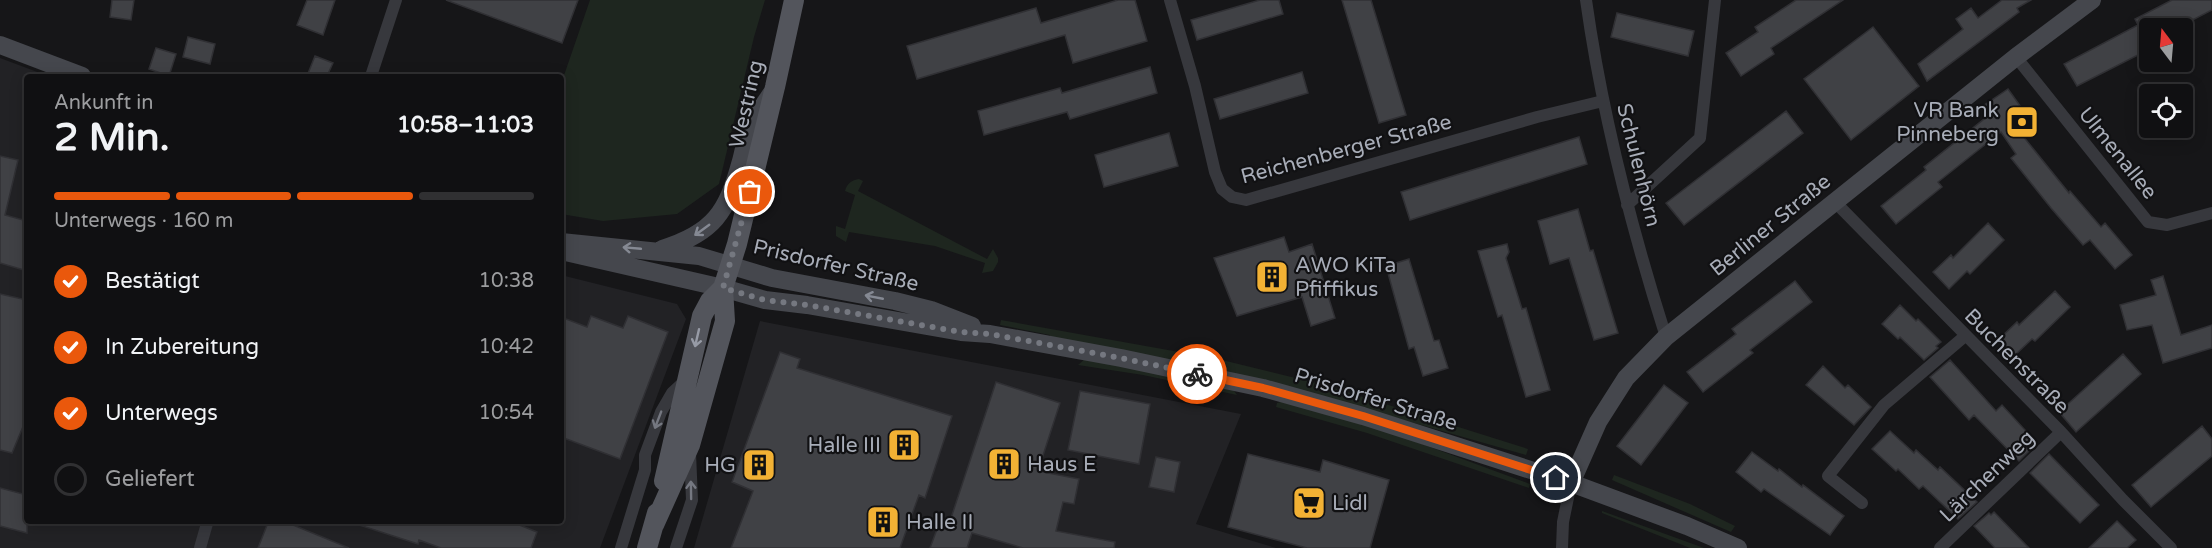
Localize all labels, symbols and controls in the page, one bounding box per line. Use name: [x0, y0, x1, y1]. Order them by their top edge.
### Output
north arrow: [2139, 18, 2193, 72]
map controls: [2139, 18, 2193, 138]
street label: Westring: [724, 58, 769, 151]
button: locate: [2139, 84, 2193, 138]
text: Ankunft in: [54, 91, 153, 115]
place label: VR Bank Pinneberg: [1896, 98, 1999, 147]
street label: Schulenhörn: [1611, 101, 1666, 229]
street label: Ulmenallee: [2073, 102, 2162, 204]
bank icon: VR Bank Pinneberg: [2004, 104, 2040, 140]
street label: Reichenberger Straße: [1238, 109, 1454, 190]
text: 10:58–11:03: [397, 112, 534, 138]
text: 2 Min.: [54, 114, 170, 161]
pin: [724, 166, 775, 217]
street label: Berliner Straße: [1705, 169, 1836, 282]
icon: bag: [733, 175, 766, 208]
text: Unterwegs · 160 m: [54, 209, 233, 233]
one-way arrow: [695, 224, 711, 236]
street label: Prisdorfer Straße: [751, 234, 921, 297]
one-way arrow: [623, 242, 643, 253]
place label: AWO KiTa Pfiffikus: [1295, 253, 1396, 302]
building icon: AWO KiTa Pfiffikus: [1254, 259, 1290, 295]
icon: check: [54, 265, 87, 298]
text: Bestätigt: [105, 268, 200, 294]
text: 10:38: [479, 269, 534, 293]
one-way arrow: [864, 291, 884, 302]
street label: Buchenstraße: [1959, 304, 2074, 419]
one-way arrow: [691, 329, 703, 348]
icon: check: [54, 331, 87, 364]
text: In Zubereitung: [105, 334, 259, 360]
text: 10:42: [479, 335, 534, 359]
courier: [1167, 344, 1227, 404]
icon: bike: [1181, 358, 1214, 391]
street label: Prisdorfer Straße: [1291, 363, 1460, 436]
icon: check: [54, 397, 87, 430]
text: Unterwegs: [105, 400, 218, 426]
text: 10:54: [479, 401, 534, 425]
one-way arrow: [652, 410, 663, 429]
street label: Lärchenweg: [1935, 425, 2040, 528]
building icon: Halle III: [886, 427, 922, 463]
place label: Halle III: [808, 433, 881, 458]
building icon: Haus E: [986, 446, 1022, 482]
building icon: HG: [741, 447, 777, 483]
place label: Haus E: [1027, 452, 1096, 477]
pin: [1530, 452, 1581, 503]
place label: HG: [704, 453, 736, 478]
icon: home: [1539, 461, 1572, 494]
text: Geliefert: [105, 466, 195, 492]
one-way arrow: [685, 480, 697, 500]
supermarket icon: Lidl: [1291, 485, 1327, 521]
place label: Lidl: [1332, 491, 1368, 516]
building icon: Halle II: [865, 504, 901, 540]
place label: Halle II: [906, 510, 973, 535]

